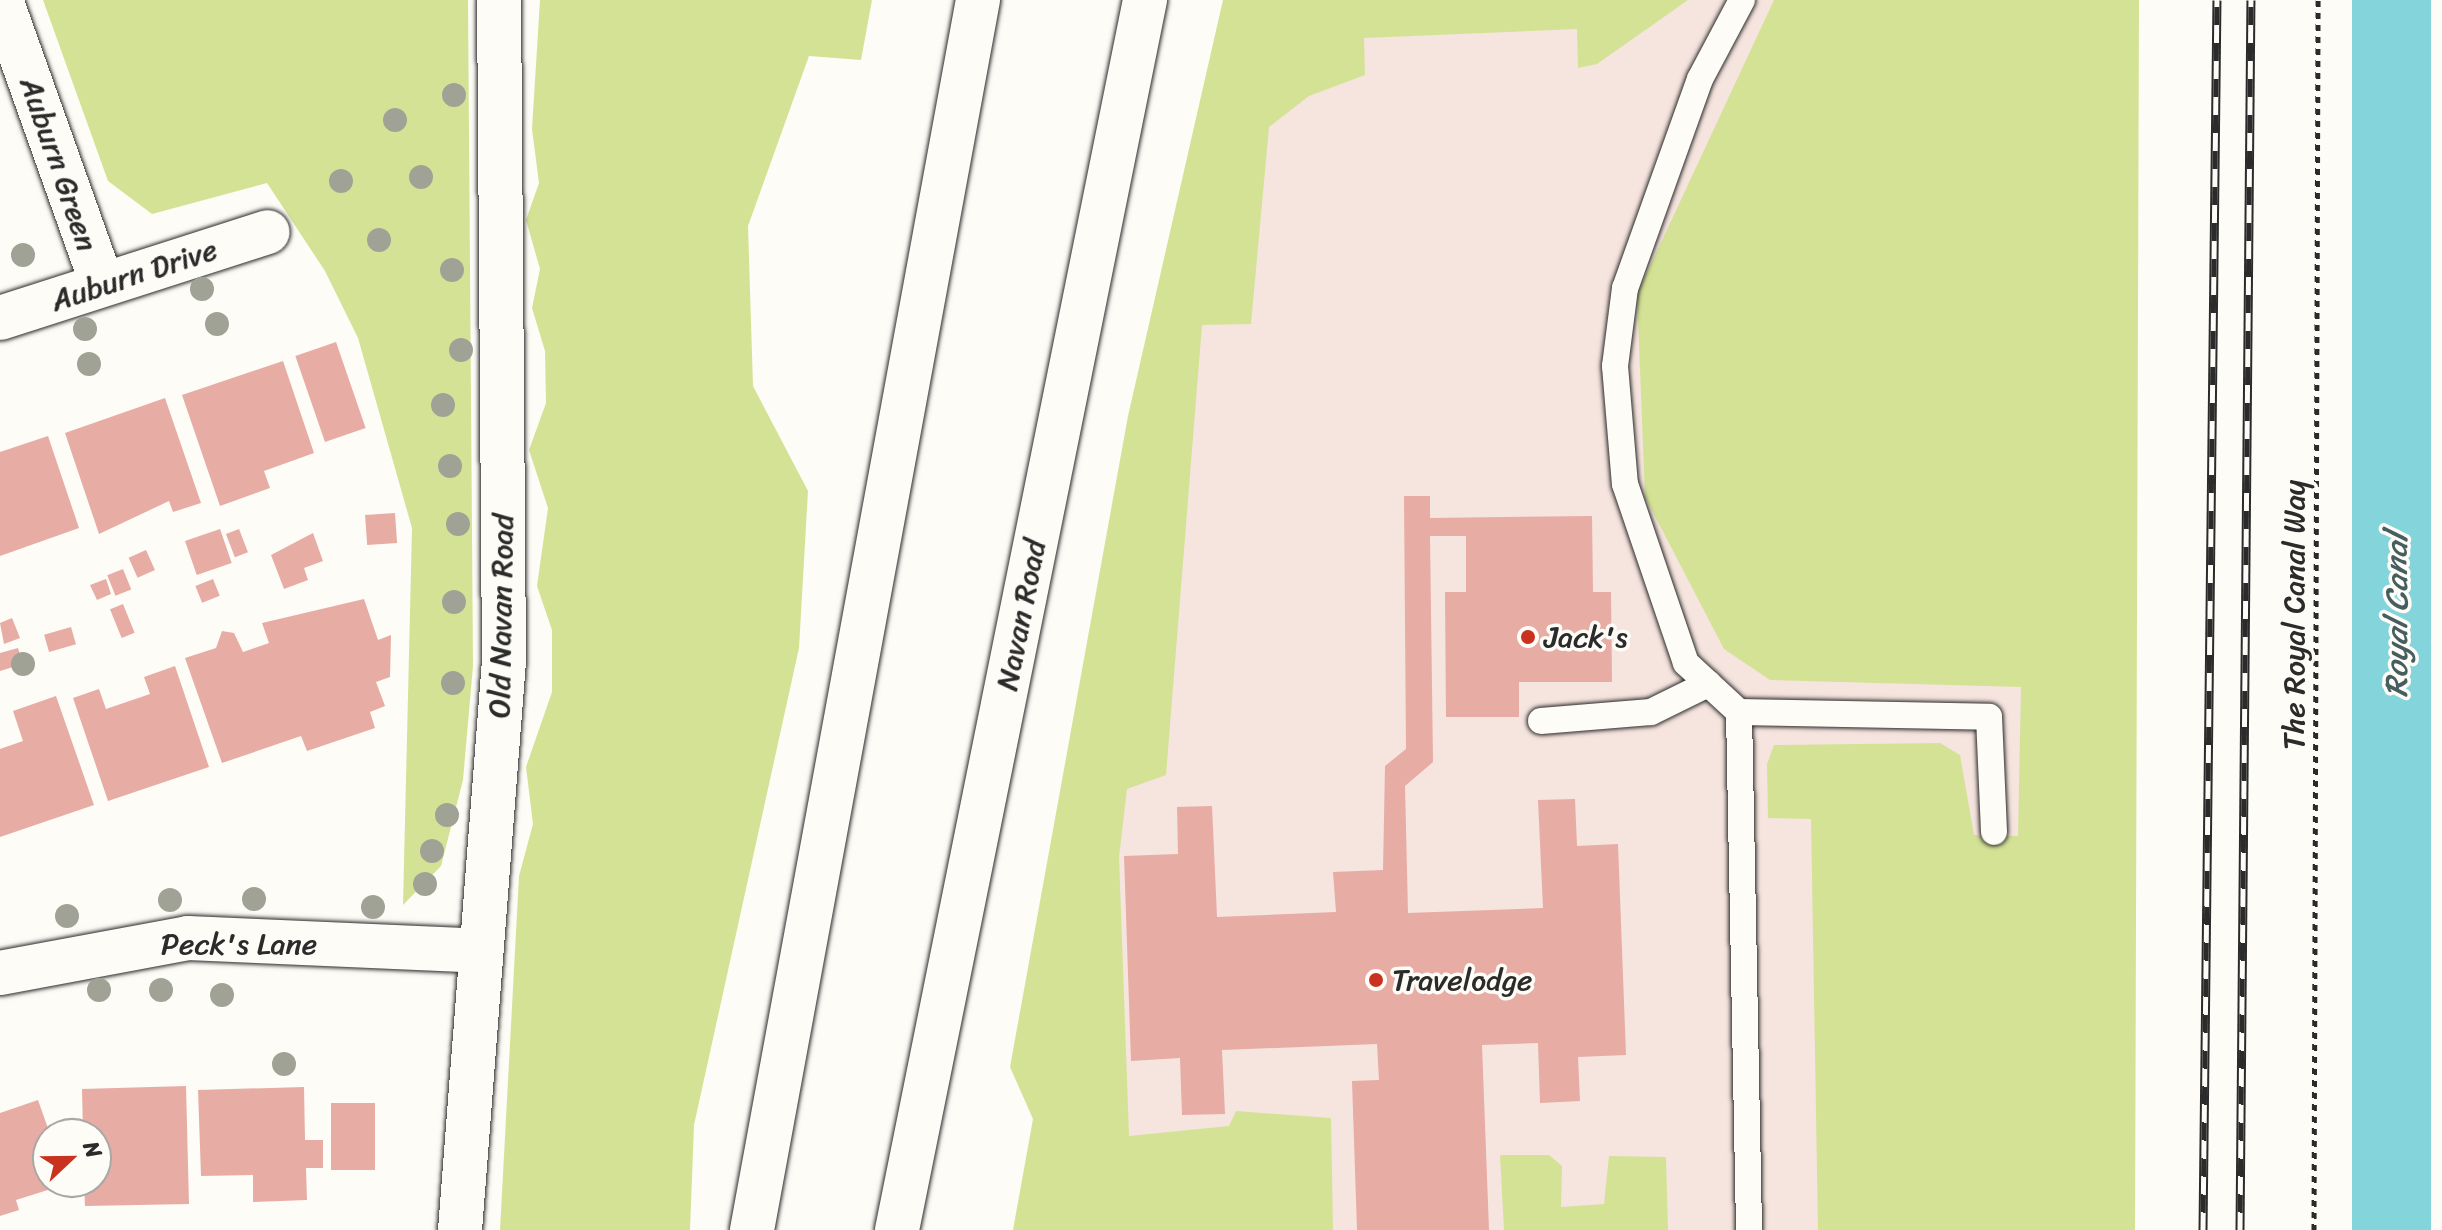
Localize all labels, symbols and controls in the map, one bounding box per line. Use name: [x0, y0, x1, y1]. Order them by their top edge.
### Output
street label: Auburn Green: [12, 72, 106, 256]
street label: Auburn Drive: [46, 231, 222, 319]
street label: The Royal Canal Way: [2276, 479, 2312, 751]
street label: Old Navan Road: [481, 513, 521, 719]
water label: Royal Canal: [2378, 533, 2416, 697]
street label: Navan Road: [989, 536, 1053, 694]
place label: Jack's: [1544, 619, 1628, 655]
marker: Jack's: [1519, 628, 1537, 646]
street label: Peck's Lane: [161, 926, 317, 962]
place label: Travelodge: [1392, 962, 1532, 998]
marker: Travelodge: [1367, 971, 1385, 989]
north arrow: [32, 1118, 112, 1198]
text: N: [72, 1135, 114, 1164]

